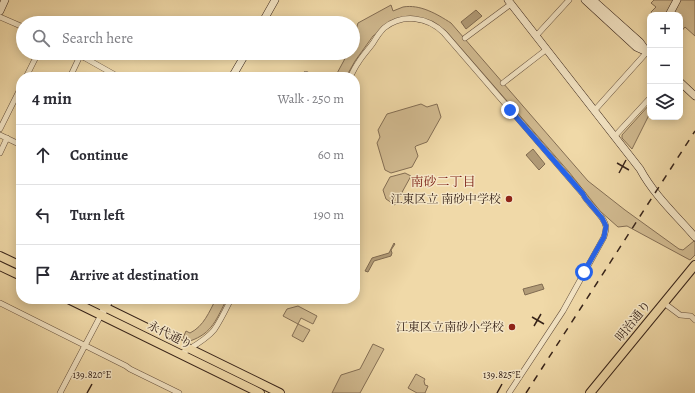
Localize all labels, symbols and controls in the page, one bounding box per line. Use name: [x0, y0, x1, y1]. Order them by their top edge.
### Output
map controls: [647, 12, 683, 120]
button: +: [647, 12, 683, 48]
search box: [16, 16, 360, 60]
icon: search: [30, 27, 52, 49]
text: Search here: [62, 28, 133, 48]
button: −: [647, 48, 683, 84]
button: layers: [647, 84, 683, 120]
text: 4 min: [32, 87, 72, 110]
text: Walk · 250 m: [277, 90, 344, 107]
route end: [501, 101, 519, 119]
icon: ahead: [32, 144, 54, 166]
text: Continue: [70, 145, 128, 165]
text: 60 m: [318, 146, 344, 163]
district label: 南砂二丁目: [410, 173, 476, 190]
place label: 江東区立 南砂中学校: [391, 191, 501, 207]
marker: 江東区立 南砂中学校: [504, 194, 514, 204]
icon: left: [32, 204, 54, 226]
text: Turn left: [70, 205, 125, 225]
text: 190 m: [313, 206, 344, 223]
route start: [575, 263, 593, 281]
icon: arrive: [32, 264, 54, 286]
text: Arrive at destination: [70, 265, 199, 285]
street label: 明治通り: [612, 297, 654, 345]
street label: 永代通り: [145, 317, 195, 353]
place label: 江東区立南砂小学校: [396, 319, 504, 335]
marker: 江東区立南砂小学校: [507, 322, 517, 332]
text: 139.820°E: [72, 368, 112, 381]
text: 139.825°E: [483, 368, 521, 381]

